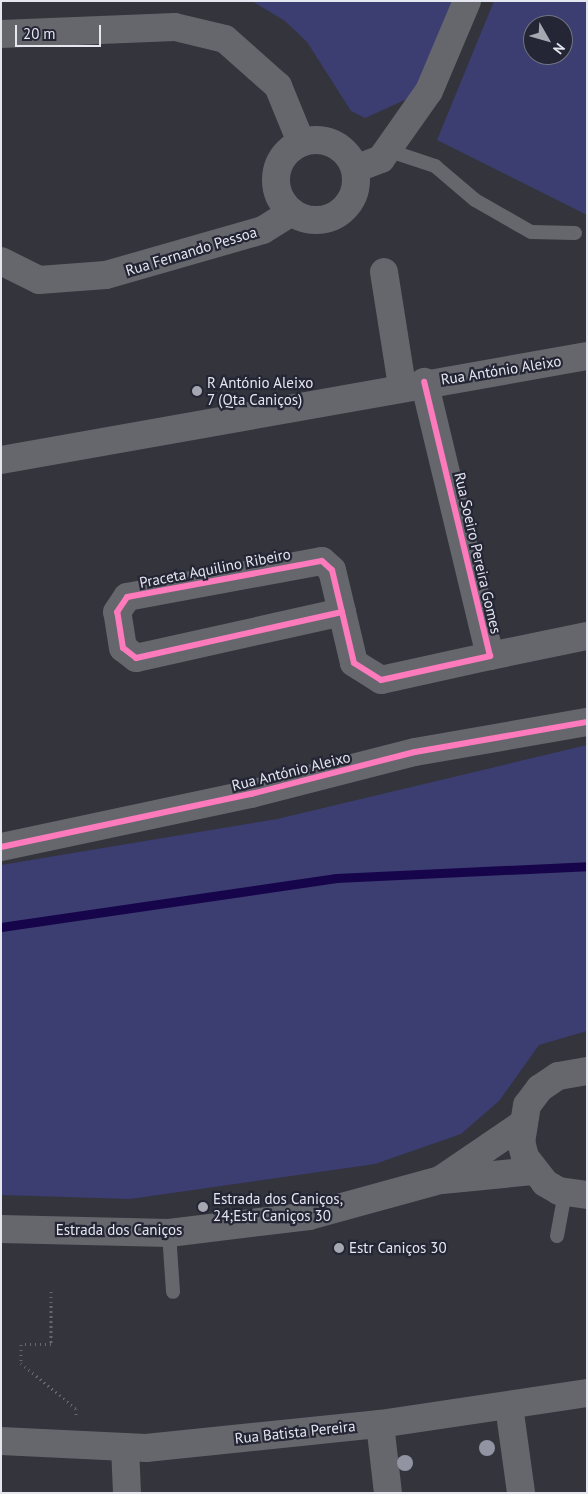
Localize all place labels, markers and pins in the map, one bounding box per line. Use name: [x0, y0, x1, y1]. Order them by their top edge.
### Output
place label: R António Aleixo 7 (Qta Caniços): [207, 373, 314, 408]
marker: R António Aleixo 7 (Qta Caniços): [191, 385, 203, 397]
place label: Estrada dos Caniços, 24;Estr Caniços 30: [213, 1189, 343, 1224]
marker: Estrada dos Caniços, 24;Estr Caniços 30: [197, 1201, 209, 1213]
place label: Estr Caniços 30: [349, 1239, 447, 1257]
marker: Estr Caniços 30: [333, 1242, 345, 1254]

